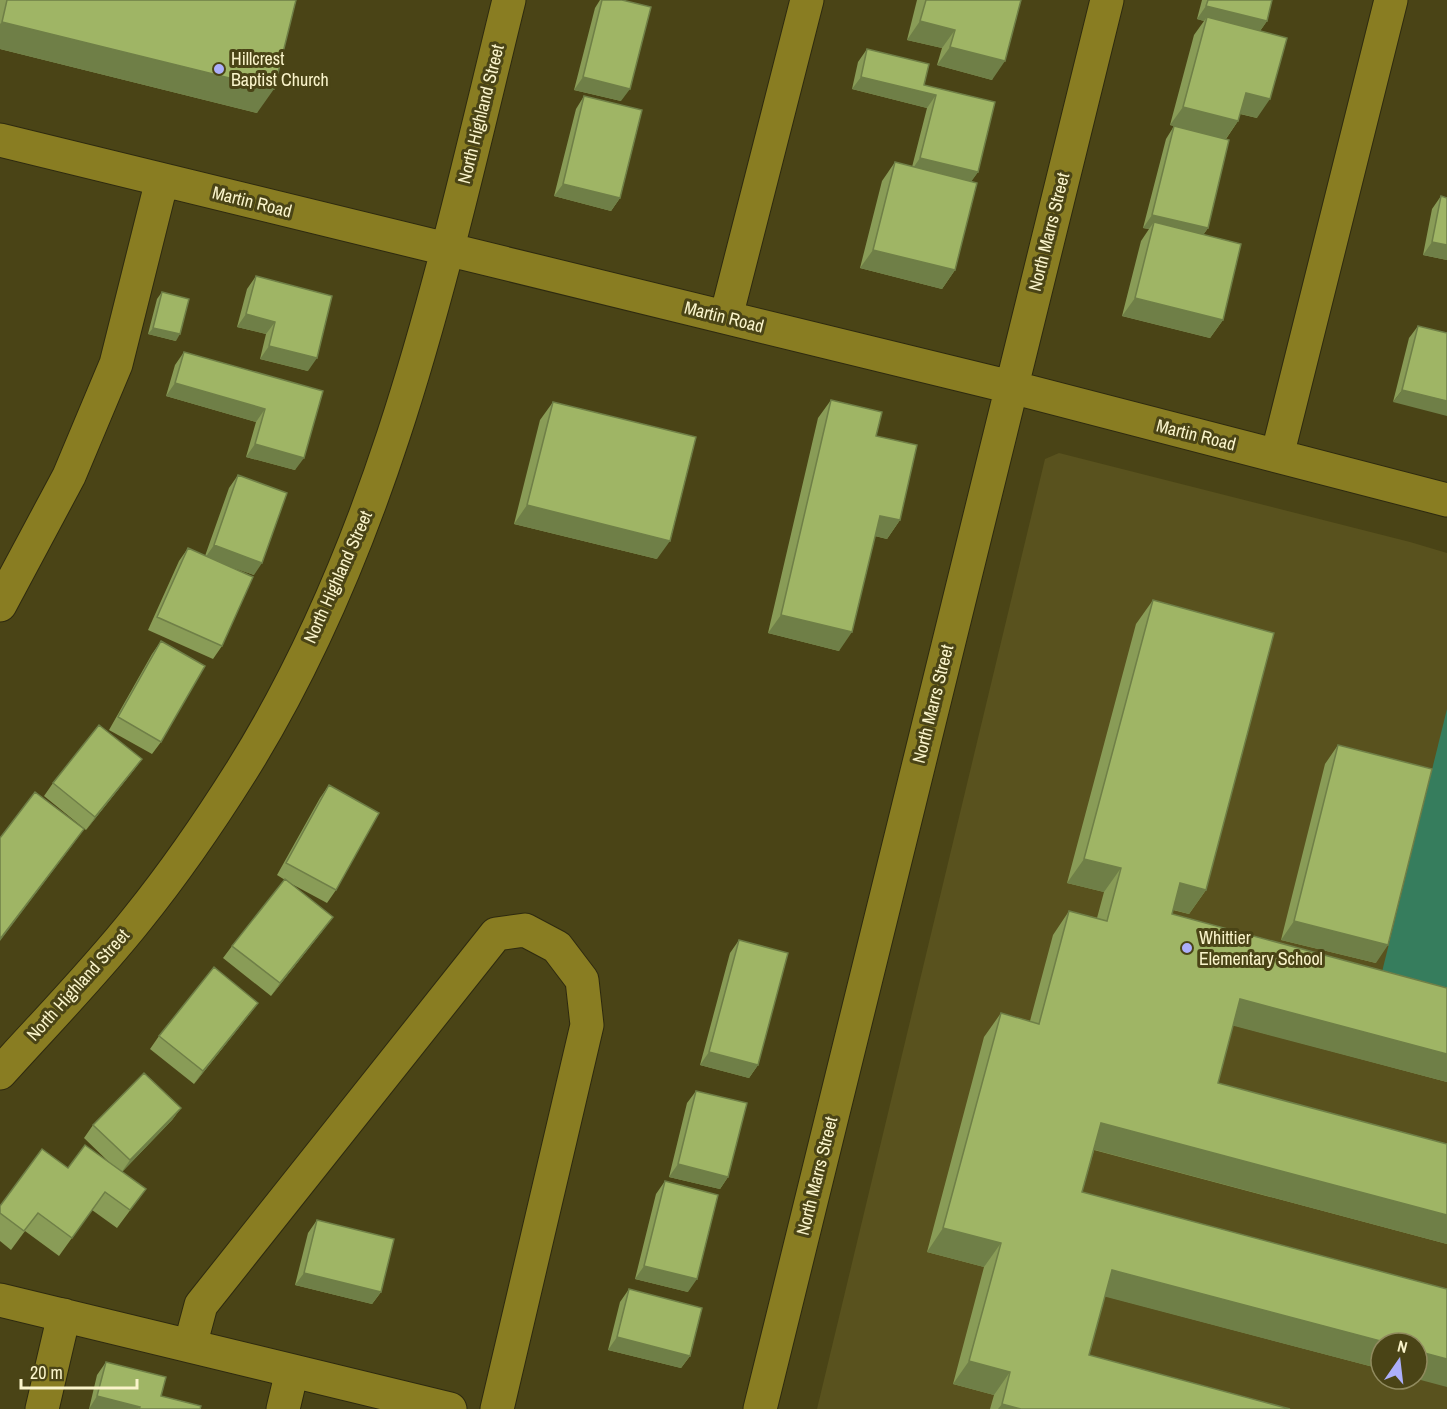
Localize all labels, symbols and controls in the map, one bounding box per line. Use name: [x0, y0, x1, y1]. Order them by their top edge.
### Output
street label: North Highland Street: [451, 42, 510, 186]
place label: Hillcrest Baptist Church: [231, 46, 329, 92]
marker: Hillcrest Baptist Church: [212, 62, 226, 76]
street label: North Marrs Street: [1022, 170, 1075, 294]
street label: Martin Road: [210, 180, 295, 223]
street label: Martin Road: [682, 295, 767, 338]
street label: Martin Road: [1154, 413, 1239, 456]
street label: North Highland Street: [297, 507, 378, 647]
street label: North Marrs Street: [906, 642, 959, 766]
street label: North Highland Street: [21, 923, 135, 1046]
place label: Whittier Elementary School: [1199, 925, 1323, 971]
marker: Whittier Elementary School: [1180, 941, 1194, 955]
street label: North Marrs Street: [790, 1114, 843, 1238]
north arrow: [1369, 1331, 1429, 1391]
text: N: [1395, 1335, 1410, 1358]
scale bar: [21, 1352, 136, 1390]
text: 20 m: [30, 1360, 63, 1385]

